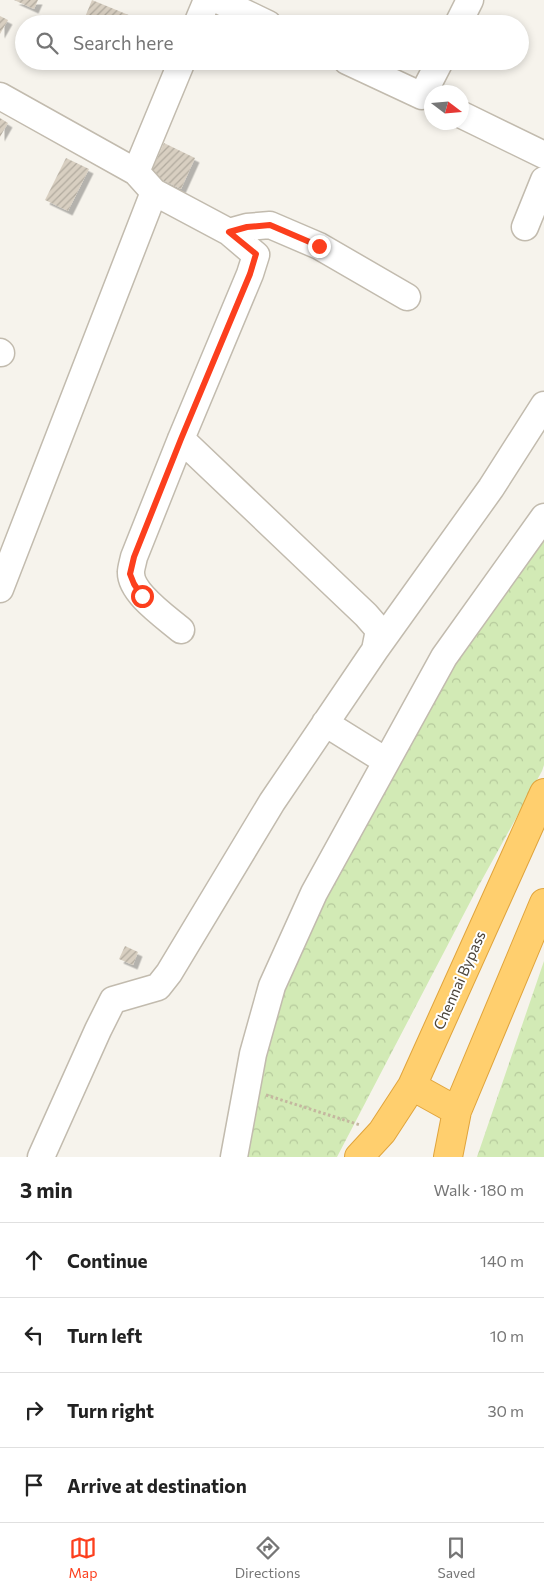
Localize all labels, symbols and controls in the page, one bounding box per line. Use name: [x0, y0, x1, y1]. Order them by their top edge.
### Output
search box: [15, 15, 529, 70]
icon: search: [33, 29, 61, 57]
text: Search here: [73, 31, 173, 54]
north arrow: [424, 85, 469, 130]
route end: [308, 235, 331, 258]
route start: [131, 585, 154, 608]
street label: Chennai Bypass: [429, 928, 489, 1032]
text: 3 min: [20, 1177, 73, 1202]
text: Walk · 180 m: [434, 1180, 524, 1199]
icon: ahead: [20, 1246, 48, 1274]
text: Continue: [67, 1249, 147, 1272]
text: 140 m: [480, 1251, 524, 1270]
icon: left: [20, 1321, 48, 1349]
text: Turn left: [67, 1324, 142, 1347]
text: 10 m: [490, 1326, 524, 1345]
icon: right: [20, 1396, 48, 1424]
text: Turn right: [67, 1399, 154, 1422]
text: 30 m: [487, 1401, 524, 1420]
icon: arrive: [20, 1471, 48, 1499]
text: Arrive at destination: [67, 1474, 247, 1497]
tab: Map: [69, 1534, 97, 1581]
tab: Directions: [235, 1534, 300, 1581]
tab: Saved: [438, 1534, 475, 1581]

